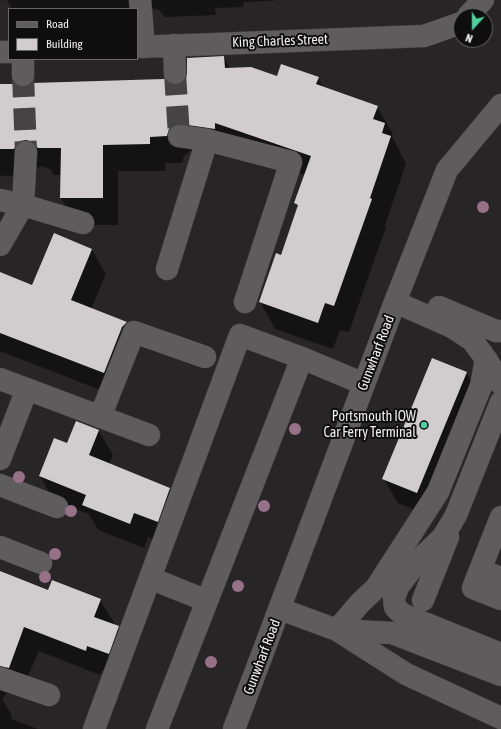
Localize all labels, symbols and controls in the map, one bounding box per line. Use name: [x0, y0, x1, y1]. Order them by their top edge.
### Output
legend: [8, 8, 138, 60]
north arrow: [453, 8, 493, 48]
text: Road: [46, 17, 69, 31]
street label: King Charles Street: [232, 31, 328, 51]
text: N: [464, 32, 474, 45]
text: Building: [46, 37, 83, 51]
street label: Gunwharf Road: [354, 313, 398, 393]
place label: Portsmouth IOW Car Ferry Terminal: [323, 409, 416, 442]
marker: Portsmouth IOW Car Ferry Terminal: [419, 420, 429, 430]
street label: Gunwharf Road: [240, 617, 284, 697]

